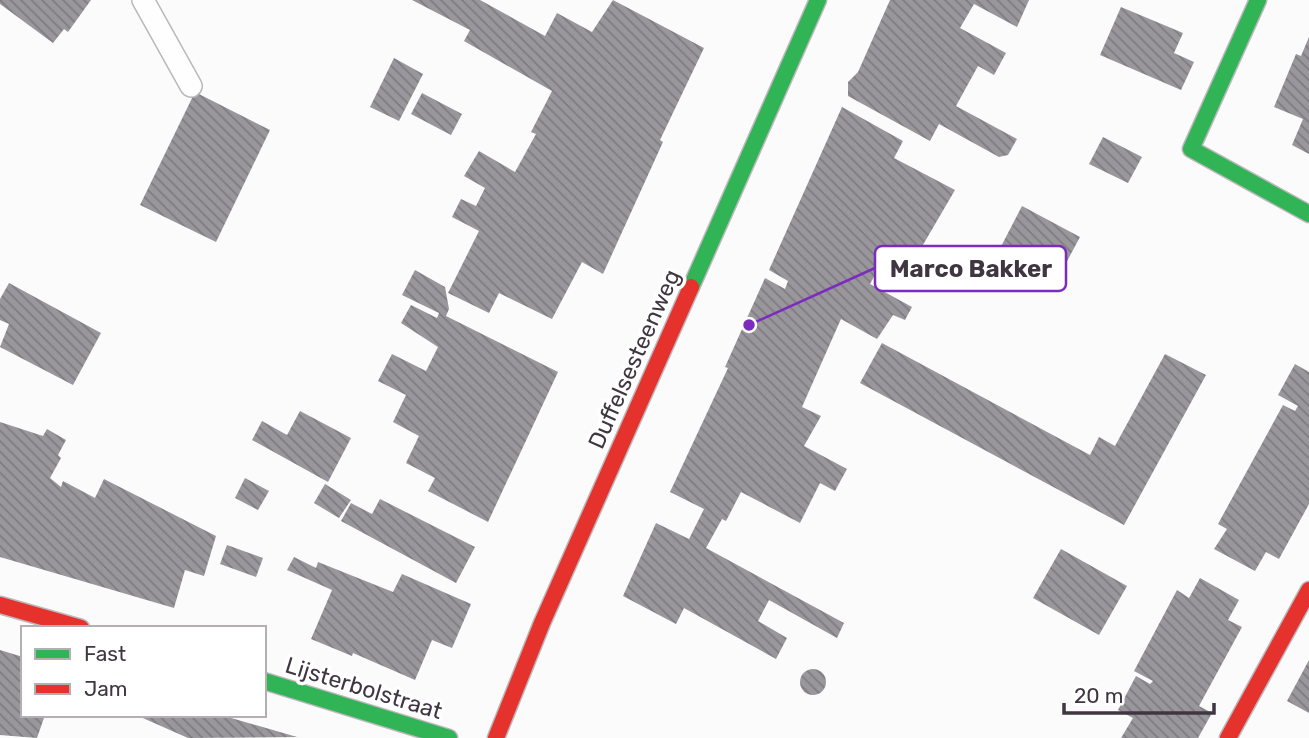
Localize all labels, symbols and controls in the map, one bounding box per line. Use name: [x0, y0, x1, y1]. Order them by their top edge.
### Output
callout: Marco Bakker: [875, 246, 1066, 291]
text: Marco Bakker: [890, 255, 1052, 283]
street label: Duffelsesteenweg: [582, 265, 686, 453]
legend: [21, 626, 266, 717]
text: Fast: [84, 641, 126, 666]
street label: Lijsterbolstraat: [282, 651, 446, 725]
scale bar: [1064, 672, 1214, 716]
text: Jam: [84, 676, 128, 701]
text: 20 m: [1074, 683, 1123, 708]

